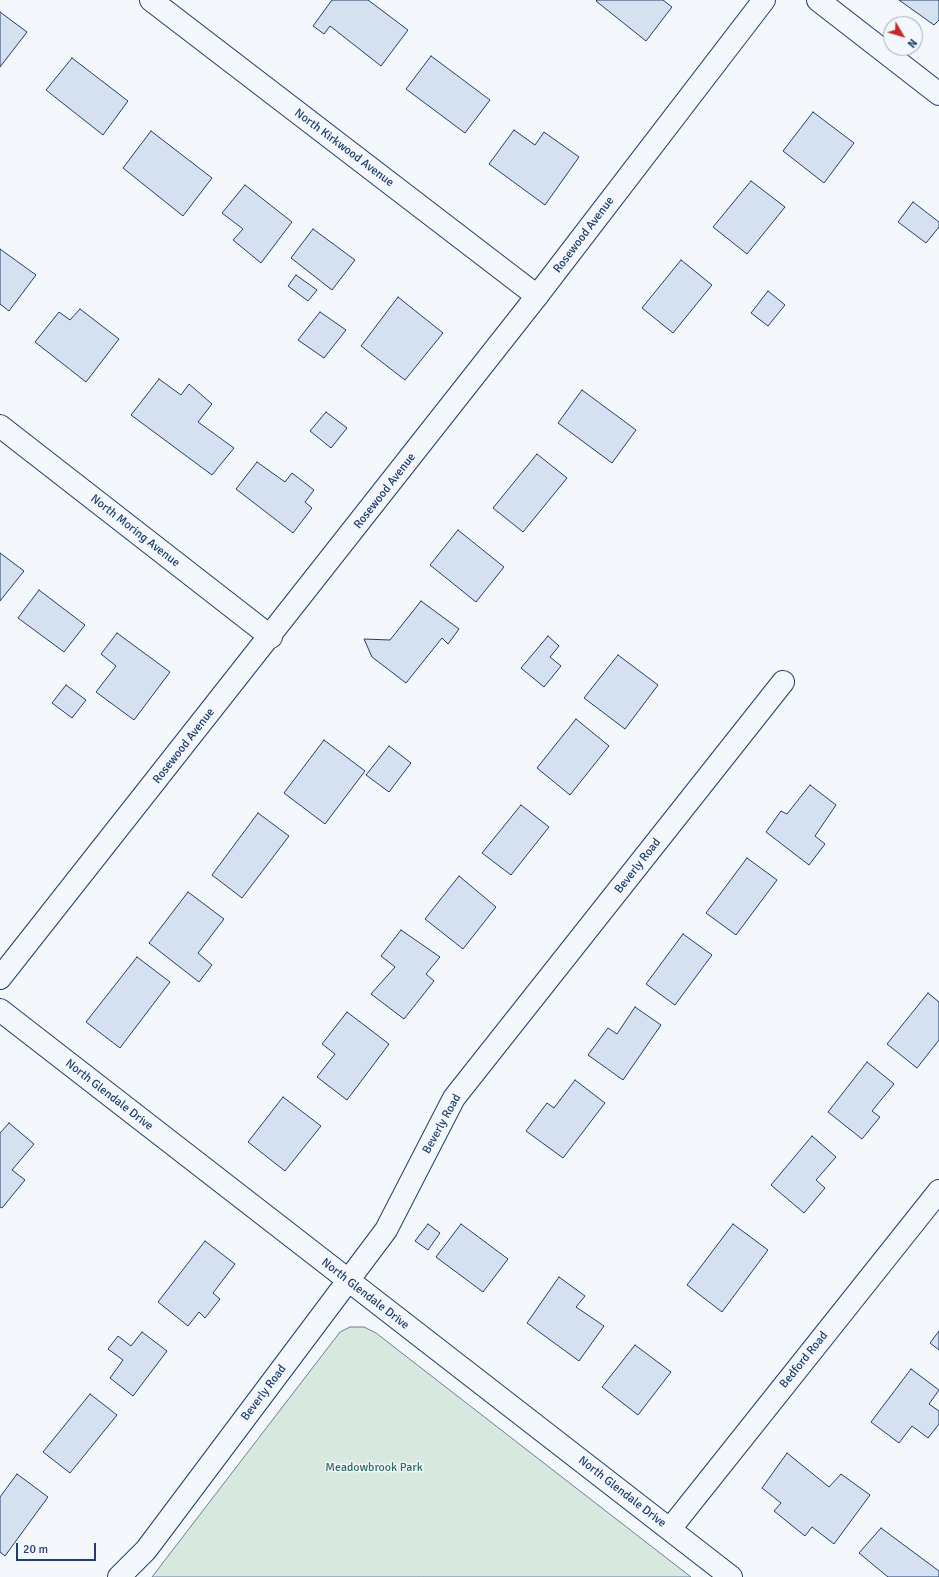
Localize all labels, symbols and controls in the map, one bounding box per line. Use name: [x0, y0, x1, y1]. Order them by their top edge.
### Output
north arrow: [883, 16, 923, 56]
text: N: [905, 36, 920, 50]
street label: North Kirkwood Avenue: [291, 106, 397, 190]
street label: Rosewood Avenue: [551, 194, 617, 276]
street label: Rosewood Avenue: [351, 450, 419, 532]
street label: North Moring Avenue: [88, 492, 182, 570]
street label: Rosewood Avenue: [150, 705, 218, 787]
street label: Beverly Road: [612, 836, 664, 896]
street label: North Glendale Drive: [62, 1056, 156, 1134]
street label: Beverly Road: [420, 1092, 464, 1156]
street label: North Glendale Drive: [318, 1255, 412, 1333]
street label: Bedford Road: [777, 1329, 831, 1391]
street label: Beverly Road: [238, 1362, 290, 1424]
street label: North Glendale Drive: [575, 1453, 669, 1531]
park label: Meadowbrook Park: [325, 1461, 423, 1475]
scale bar: [18, 1535, 98, 1561]
text: 20 m: [23, 1542, 48, 1557]

